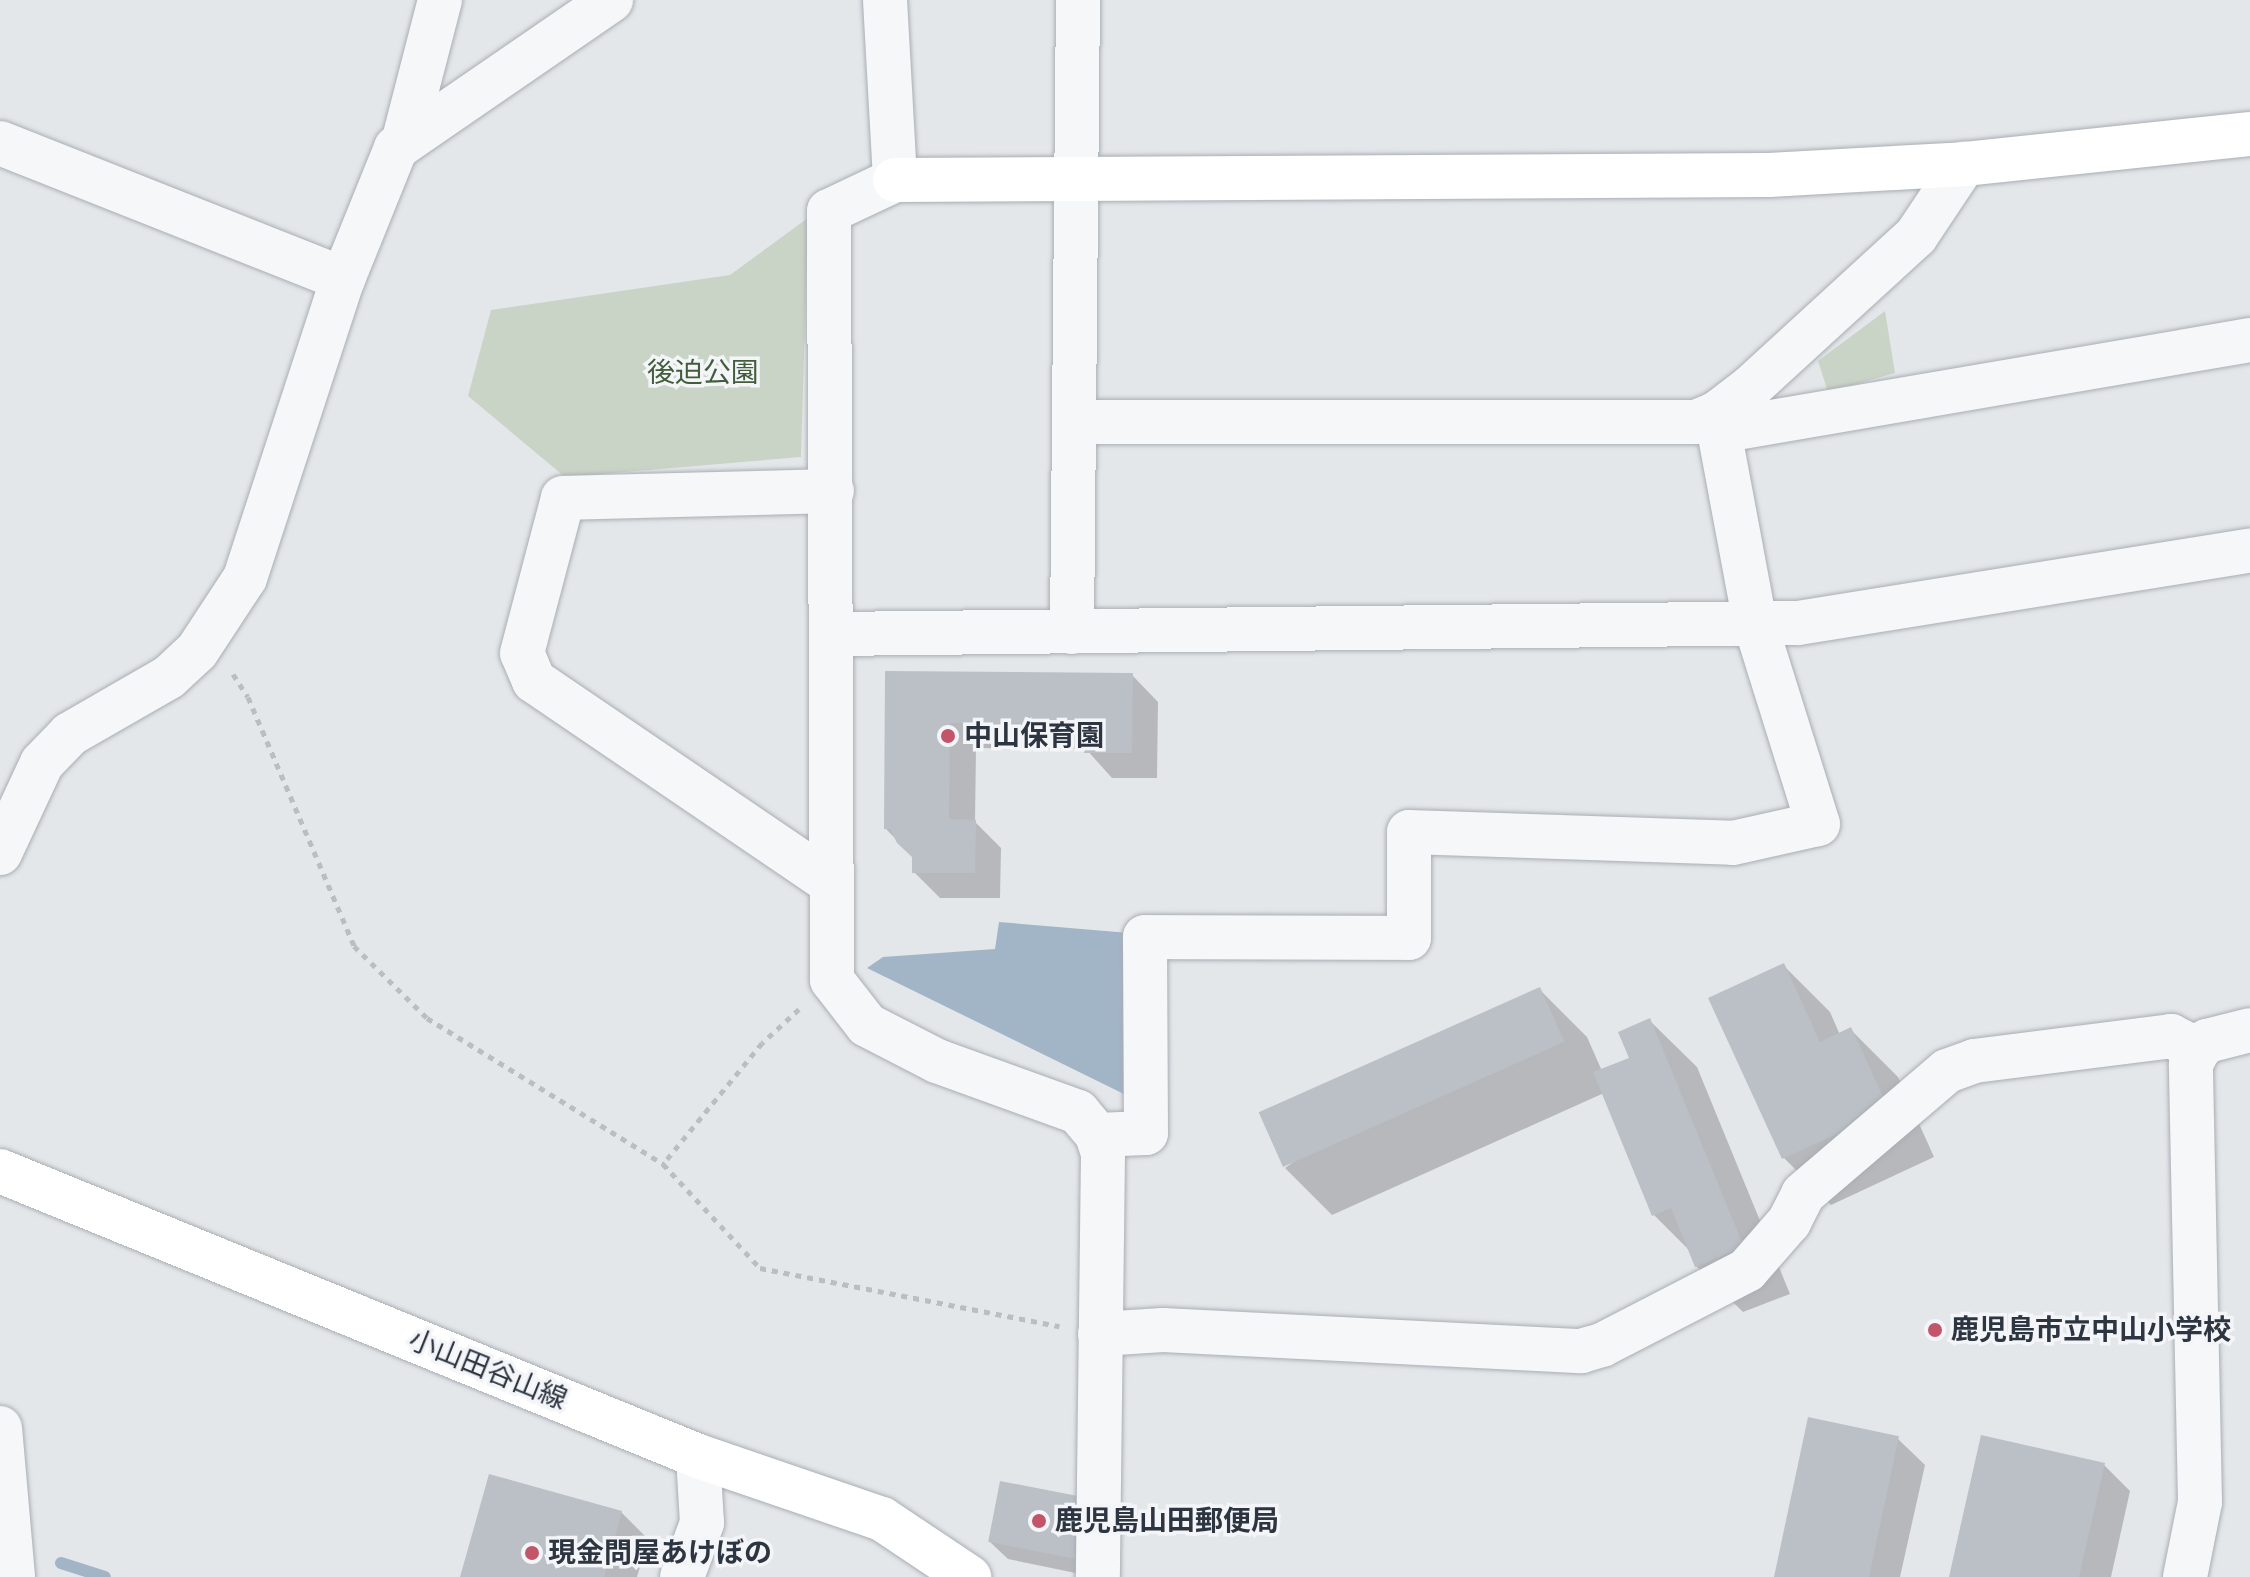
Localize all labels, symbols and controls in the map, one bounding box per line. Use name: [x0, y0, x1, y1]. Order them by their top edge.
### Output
park label: 後迫公園: [647, 356, 759, 390]
place label: 中山保育園: [964, 719, 1104, 753]
marker: 中山保育園: [939, 727, 957, 745]
place label: 鹿児島市立中山小学校: [1951, 1313, 2231, 1347]
marker: 鹿児島市立中山小学校: [1926, 1321, 1944, 1339]
street label: 小山田谷山線: [404, 1323, 572, 1417]
place label: 鹿児島山田郵便局: [1055, 1504, 1279, 1538]
marker: 鹿児島山田郵便局: [1030, 1512, 1048, 1530]
place label: 現金問屋あけぼの: [548, 1536, 772, 1570]
marker: 現金問屋あけぼの: [523, 1544, 541, 1562]

